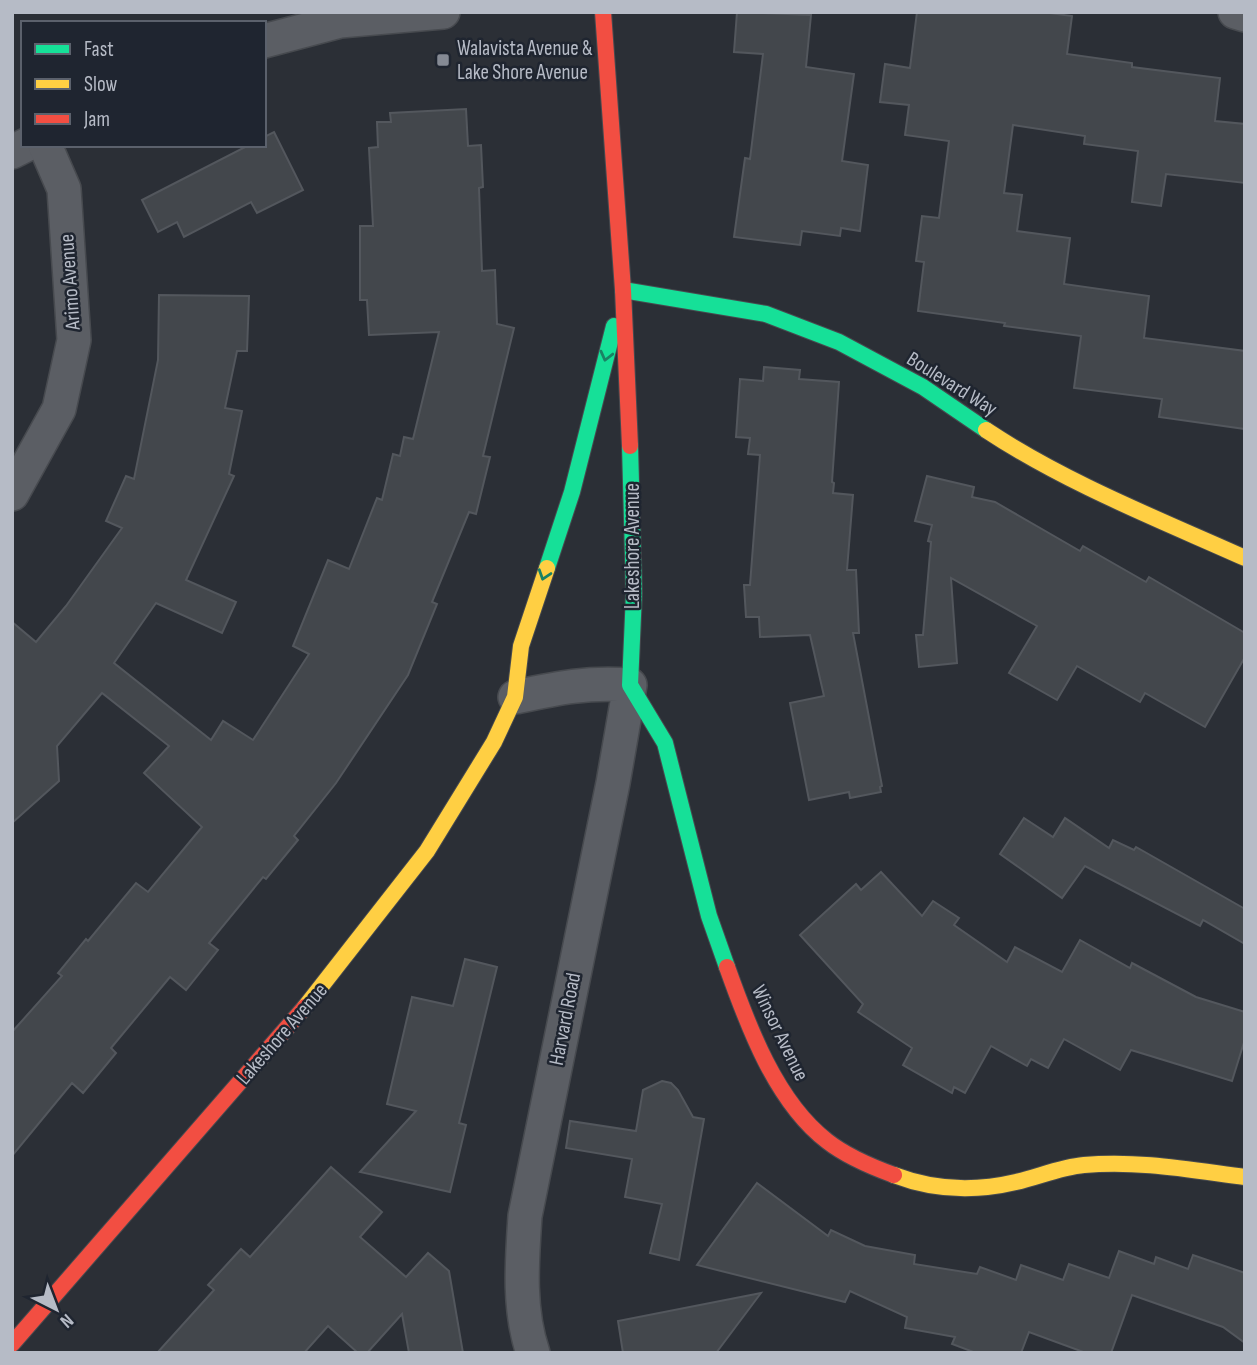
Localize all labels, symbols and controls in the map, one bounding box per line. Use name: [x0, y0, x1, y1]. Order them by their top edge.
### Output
legend: [21, 21, 266, 147]
place label: Walavista Avenue & Lake Shore Avenue: [457, 36, 593, 85]
text: Fast: [84, 37, 114, 62]
marker: Walavista Avenue & Lake Shore Avenue: [435, 52, 451, 68]
text: Slow: [84, 72, 118, 97]
text: Jam: [83, 107, 110, 132]
street label: Arimo Avenue: [54, 233, 86, 332]
street label: Boulevard Way: [902, 346, 1002, 422]
one-way arrow: [600, 350, 614, 362]
street label: Lakeshore Avenue: [620, 483, 645, 609]
one-way arrow: [538, 569, 553, 581]
street label: Harvard Road: [544, 971, 586, 1067]
street label: Lakeshore Avenue: [231, 978, 333, 1090]
street label: Winsor Avenue: [746, 981, 814, 1085]
north arrow: [21, 1274, 91, 1344]
text: N: [55, 1309, 78, 1332]

